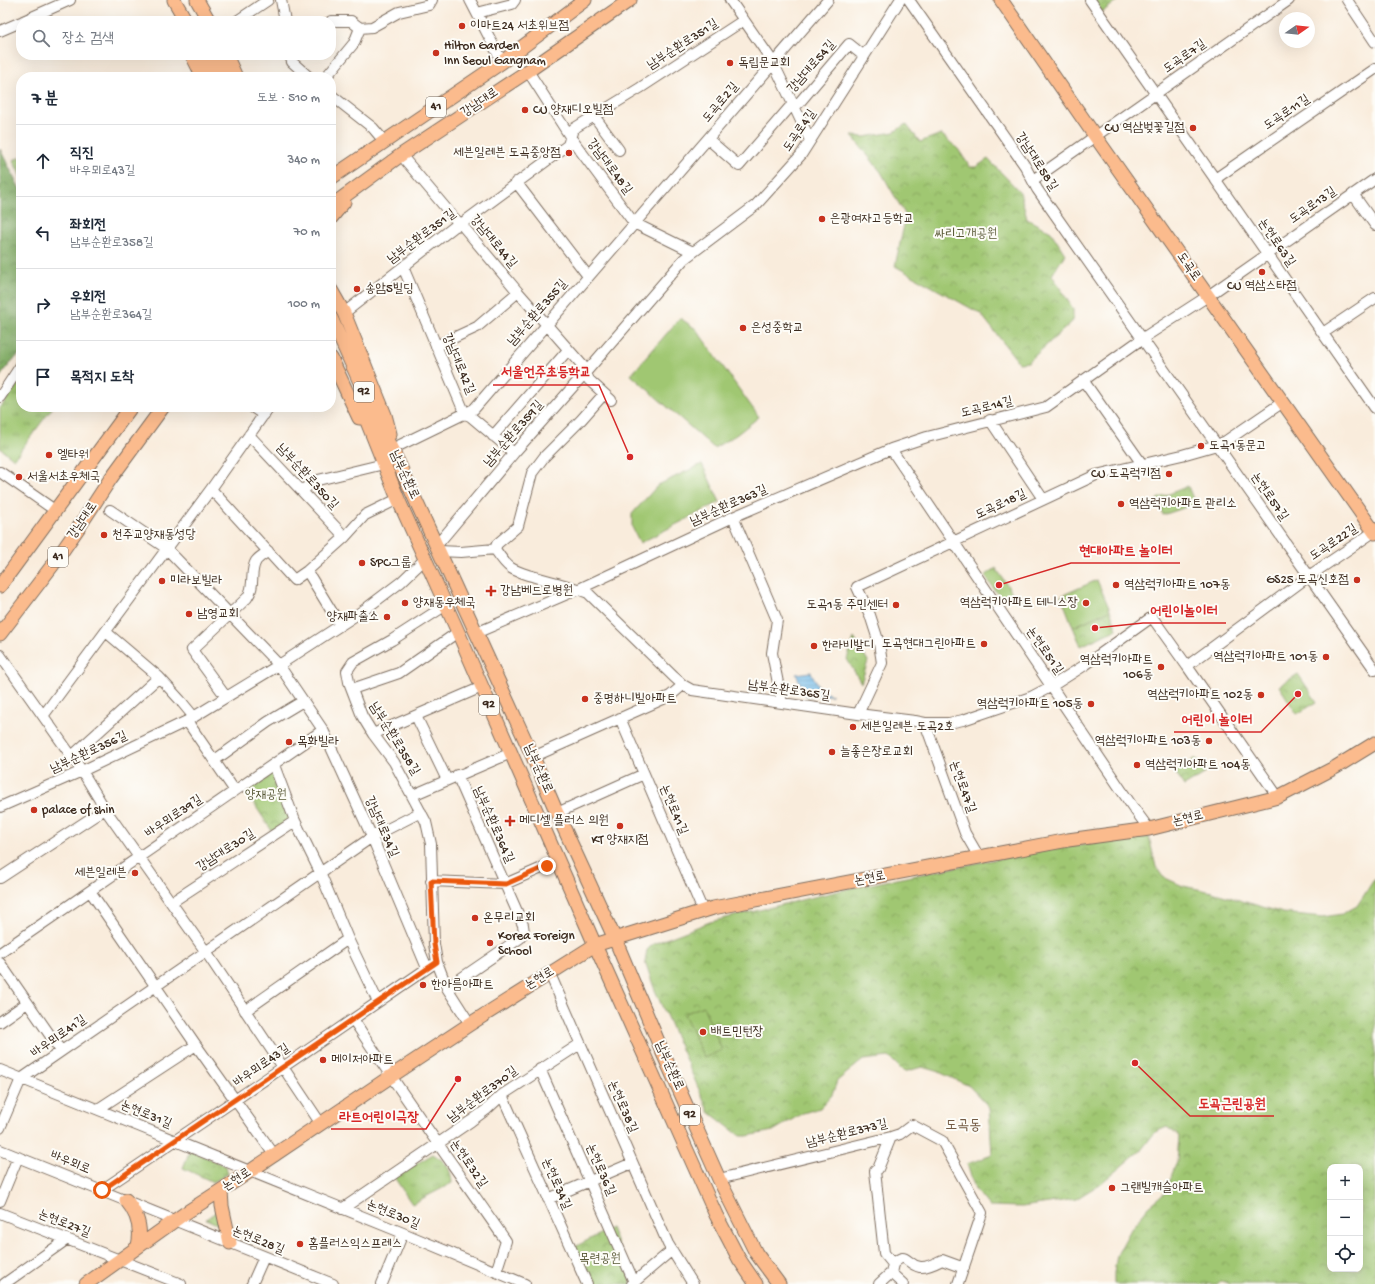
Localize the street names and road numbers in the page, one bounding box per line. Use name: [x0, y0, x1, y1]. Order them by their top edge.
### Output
street label: 남부순환로351길: [644, 16, 721, 74]
street label: 강남대로54길: [785, 37, 839, 97]
street label: 도곡로7길: [1161, 37, 1209, 77]
street label: 도곡로2길: [700, 80, 742, 126]
street label: 강남대로: [458, 85, 502, 121]
street label: 도곡로11길: [1261, 92, 1313, 134]
road number: 41: [426, 97, 446, 117]
street label: 도곡로4길: [780, 107, 820, 155]
street label: 강남대로58길: [1012, 130, 1060, 194]
street label: 강남대로48길: [583, 136, 635, 198]
street label: 도곡로13길: [1287, 184, 1339, 228]
street label: 남부순환로351길: [384, 206, 459, 268]
street label: 강남대로44길: [466, 212, 520, 272]
street label: 논현로63길: [1254, 216, 1298, 270]
street label: 도곡로: [1173, 250, 1203, 284]
street label: 남부순환로355길: [504, 276, 571, 349]
street label: 강남대로42길: [438, 331, 478, 397]
road number: 92: [354, 382, 374, 402]
street label: 도곡로14길: [959, 394, 1015, 422]
street label: 남부순환로359길: [480, 397, 547, 470]
street label: 남부순환로350길: [273, 441, 342, 513]
street label: 남부순환로: [386, 448, 423, 502]
street label: 논현로57길: [1247, 470, 1291, 524]
street label: 남부순환로363길: [688, 481, 770, 530]
street label: 도곡로18길: [973, 487, 1029, 523]
street label: 강남대로: [65, 499, 101, 543]
street label: 도곡로22길: [1307, 522, 1361, 564]
road number: 41: [48, 547, 68, 567]
street label: 논현로51길: [1022, 625, 1066, 677]
street label: 남부순환로365길: [747, 677, 831, 704]
road number: 92: [479, 695, 499, 715]
street label: 남부순환로358길: [366, 699, 423, 778]
street label: 남부순환로356길: [48, 728, 130, 777]
street label: 남부순환로: [521, 742, 556, 796]
street label: 논현로47길: [946, 759, 978, 815]
street label: 논현로41길: [656, 783, 690, 837]
street label: 남부순환로364길: [469, 784, 517, 866]
street label: 바우뫼로39길: [143, 792, 205, 842]
street label: 강남대로34길: [361, 794, 401, 860]
street label: 논현로: [1171, 808, 1205, 830]
street label: 강남대로30길: [194, 827, 258, 875]
street label: 논현로: [853, 869, 887, 889]
street label: 논현로: [523, 964, 557, 994]
street label: 바우뫼로41길: [29, 1013, 89, 1061]
street label: 남부순환로: [652, 1039, 687, 1093]
street label: 바우뫼로43길: [231, 1041, 293, 1091]
street label: 남부순환로370길: [444, 1063, 521, 1126]
street label: 논현로38길: [604, 1078, 640, 1136]
street label: 논현로31길: [118, 1098, 174, 1132]
road number: 92: [680, 1105, 700, 1125]
street label: 남부순환로373길: [805, 1116, 889, 1151]
street label: 논현로32길: [446, 1137, 490, 1191]
street label: 논현로36길: [582, 1142, 618, 1198]
street label: 바우뫼로: [48, 1148, 92, 1178]
street label: 논현로34길: [538, 1156, 574, 1212]
street label: 논현로: [220, 1165, 254, 1195]
street label: 논현로30길: [364, 1198, 422, 1232]
street label: 논현로27길: [36, 1207, 92, 1241]
street label: 논현로28길: [230, 1224, 286, 1258]

